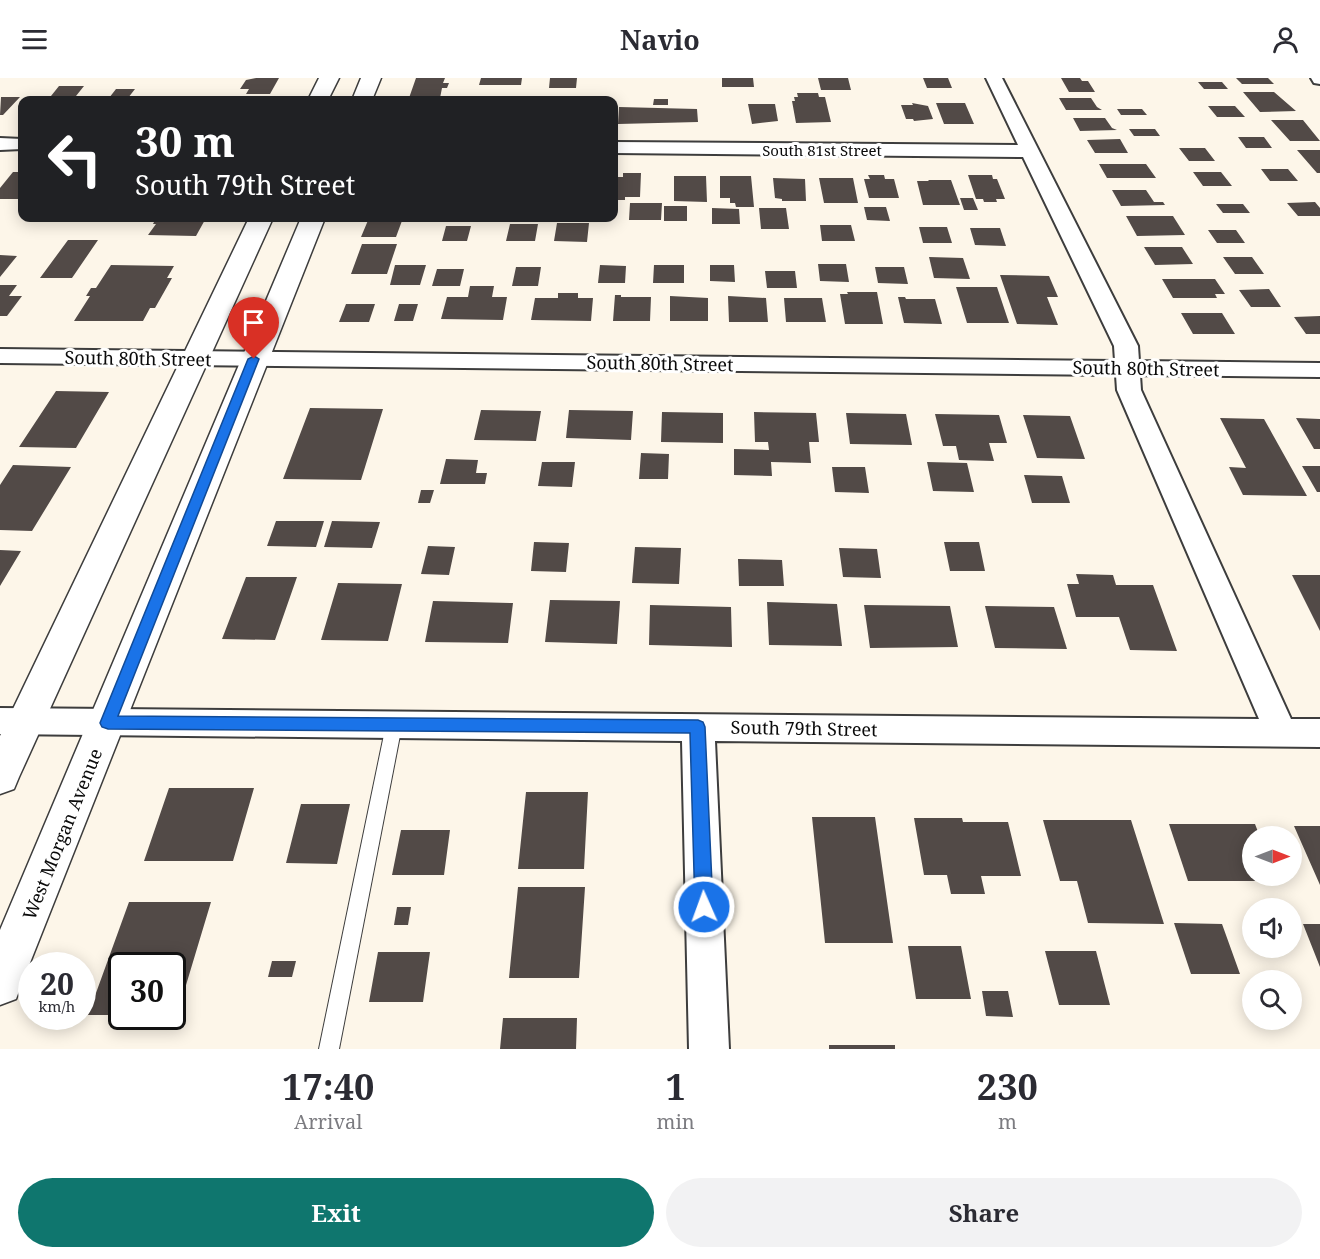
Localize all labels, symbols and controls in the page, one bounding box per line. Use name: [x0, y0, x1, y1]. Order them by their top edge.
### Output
text: Navio: [620, 21, 700, 58]
icon: menu: [18, 23, 51, 56]
icon: person: [1269, 23, 1302, 56]
text: 30 m: [135, 112, 235, 169]
icon: left: [36, 120, 114, 198]
street label: South 81st Street: [762, 140, 882, 160]
text: South 79th Street: [135, 166, 355, 203]
pin: [228, 297, 279, 359]
icon: arrive: [237, 306, 270, 339]
street label: South 80th Street: [64, 345, 212, 371]
street label: South 80th Street: [586, 350, 734, 376]
street label: South 80th Street: [1072, 355, 1220, 381]
street label: South 79th Street: [730, 715, 878, 741]
street label: West Morgan Avenue: [17, 745, 107, 923]
north arrow: [1242, 826, 1302, 886]
map controls: [1242, 826, 1302, 1030]
position arrow: [672, 875, 736, 939]
button: sound: [1242, 898, 1302, 958]
speed limit sign: 30: [108, 952, 186, 1030]
text: 20: [40, 963, 74, 1004]
button: search: [1242, 970, 1302, 1030]
text: km/h: [39, 996, 75, 1016]
text: 17:40: [282, 1062, 374, 1111]
text: 1: [665, 1062, 686, 1111]
text: 230: [977, 1062, 1038, 1111]
text: Arrival: [294, 1108, 362, 1135]
text: min: [657, 1108, 695, 1135]
text: m: [998, 1108, 1017, 1135]
button: Exit: [18, 1178, 654, 1247]
button: Share: [666, 1178, 1302, 1247]

